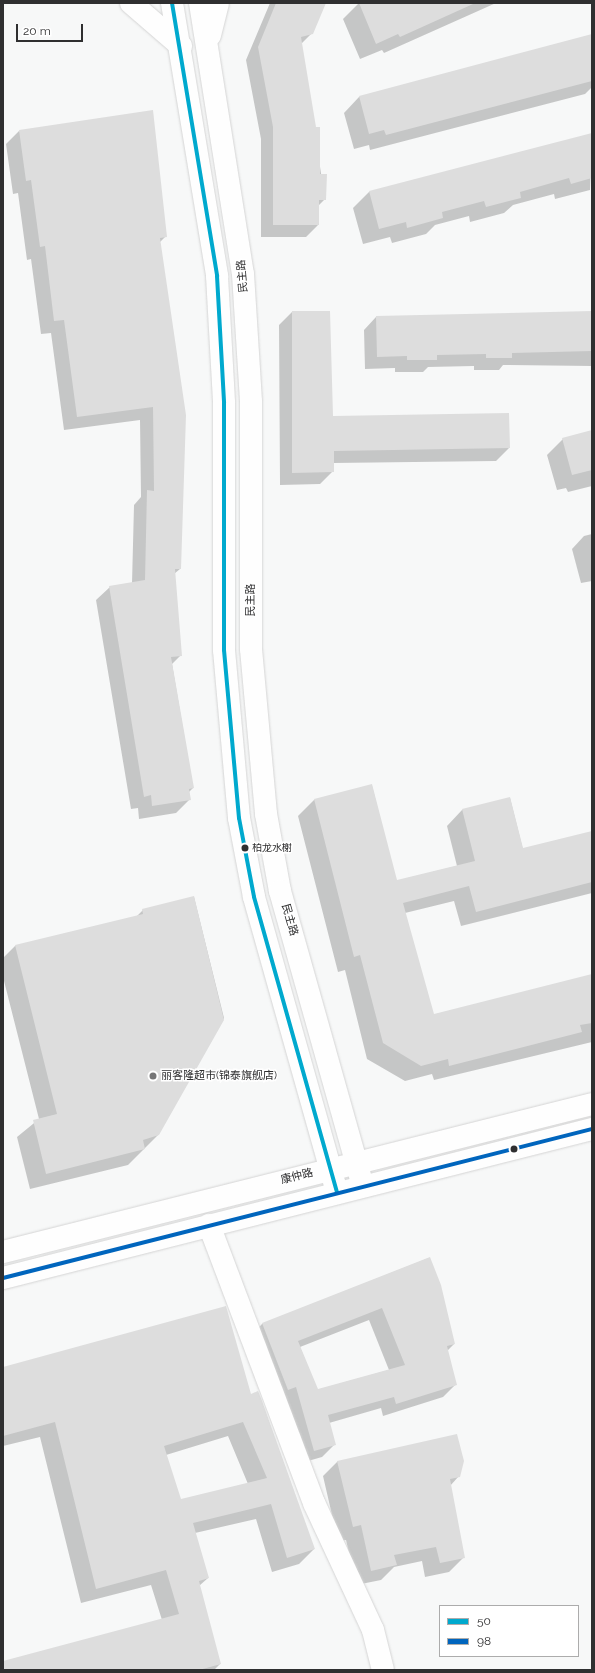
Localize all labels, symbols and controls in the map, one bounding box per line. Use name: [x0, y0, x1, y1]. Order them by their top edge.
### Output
scale bar: [18, 16, 85, 42]
text: 20 m: [23, 24, 51, 38]
street label: 民主路: [235, 259, 251, 293]
street label: 民主路: [244, 584, 258, 616]
place label: 柏龙水榭: [252, 842, 292, 854]
marker: 柏龙水榭: [240, 843, 250, 853]
street label: 民主路: [278, 902, 300, 938]
place label: 丽客隆超市(锦泰旗舰店): [161, 1069, 277, 1083]
marker: 丽客隆超市(锦泰旗舰店): [148, 1071, 158, 1081]
unlabelled marker: [509, 1144, 519, 1154]
street label: 康仲路: [279, 1167, 315, 1187]
legend: [439, 1605, 579, 1657]
text: 50: [477, 1614, 491, 1628]
text: 98: [477, 1634, 491, 1648]

